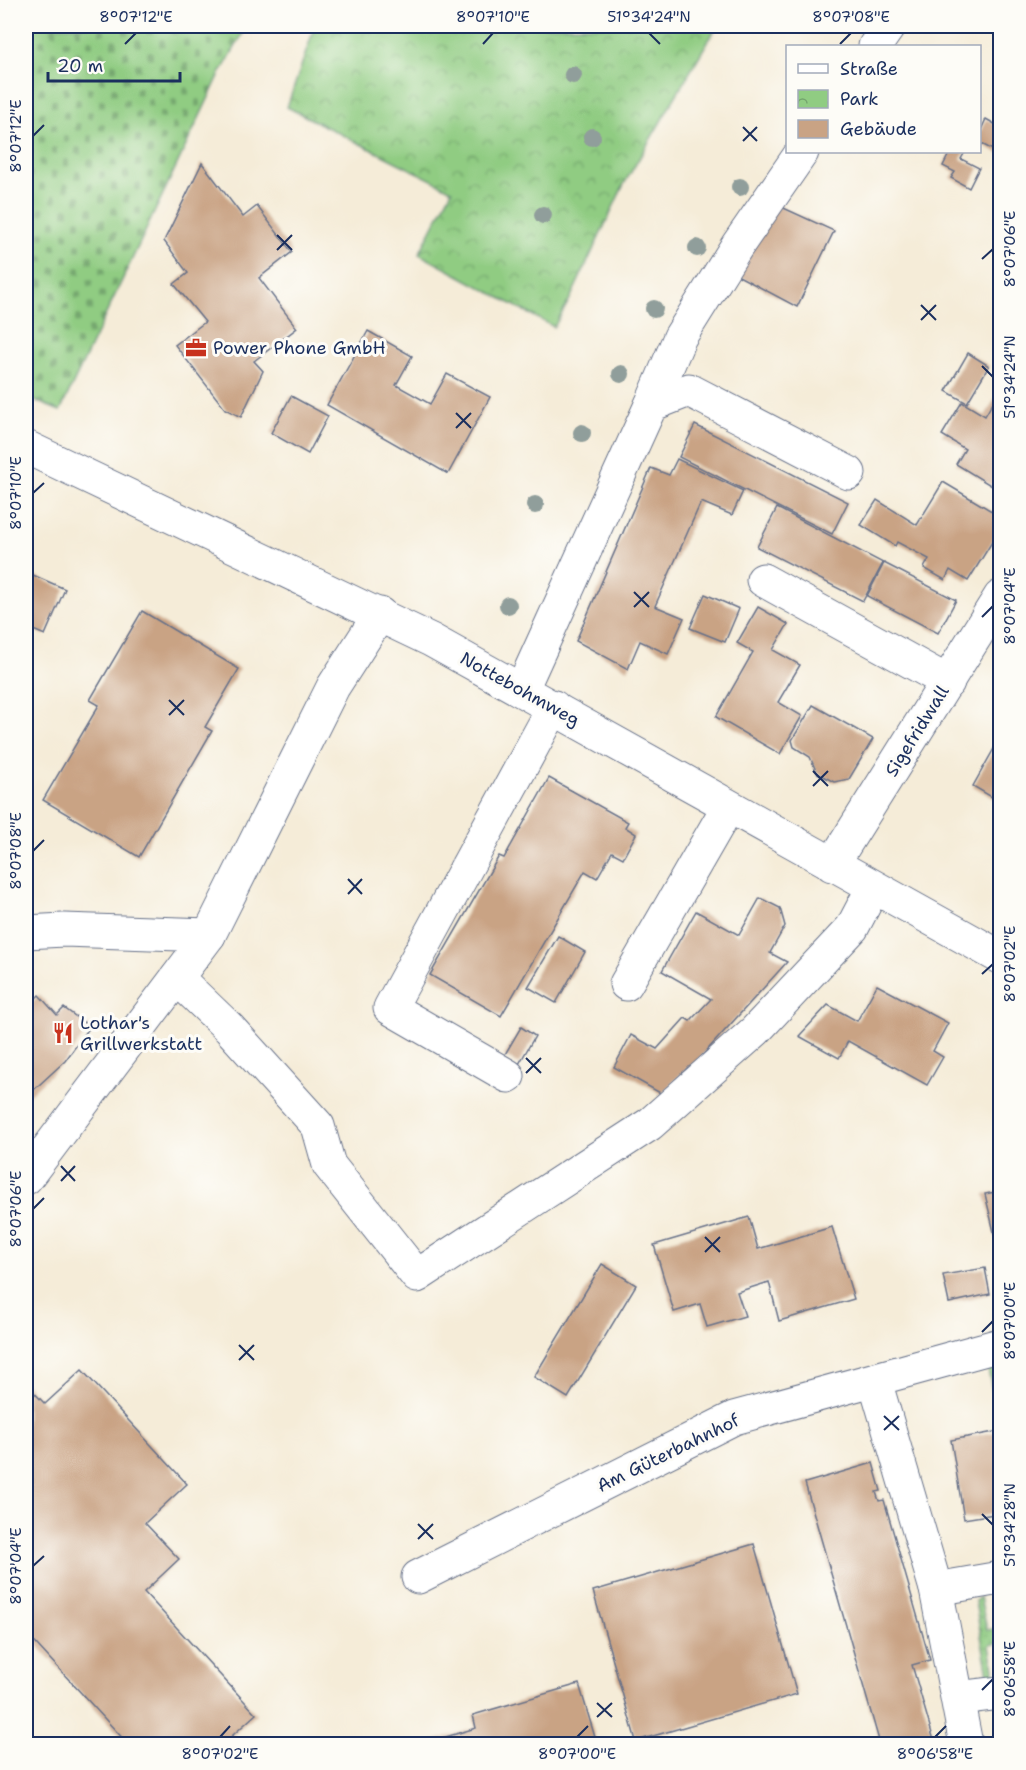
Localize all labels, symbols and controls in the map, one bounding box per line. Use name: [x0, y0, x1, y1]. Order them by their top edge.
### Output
text: 8°07'12"E: [99, 7, 173, 27]
text: 8°07'10"E: [456, 7, 530, 27]
text: 51°34'24"N: [607, 7, 691, 27]
text: 8°07'08"E: [812, 7, 890, 27]
scale bar: [48, 45, 180, 83]
legend: [786, 45, 981, 153]
text: 20 m: [57, 54, 103, 78]
text: Straße: [840, 57, 898, 81]
text: Park: [840, 87, 879, 111]
text: 8°07'12"E: [6, 99, 26, 173]
text: Gebäude: [840, 117, 917, 141]
text: 8°07'06"E: [1000, 211, 1020, 287]
text: 51°34'24"N: [1000, 335, 1020, 419]
office icon: Power Phone GmbH: [184, 336, 208, 360]
place label: Power Phone GmbH: [213, 336, 386, 360]
text: 8°07'10"E: [6, 456, 26, 530]
text: 8°07'04"E: [1000, 567, 1020, 645]
street label: Nottebohmweg: [456, 646, 584, 732]
street label: Sigefridwall: [879, 680, 955, 781]
text: 8°07'08"E: [6, 812, 26, 890]
text: 8°07'02"E: [1000, 926, 1020, 1002]
place label: Lothar's Grillwerkstatt: [80, 1011, 203, 1056]
restaurant icon: Lothar's Grillwerkstatt: [51, 1021, 75, 1045]
text: 8°07'06"E: [6, 1171, 26, 1247]
text: 8°07'00"E: [1000, 1282, 1020, 1360]
street label: Am Güterbahnhof: [593, 1408, 744, 1498]
text: 51°34'28"N: [1000, 1483, 1020, 1567]
text: 8°07'04"E: [6, 1527, 26, 1605]
text: 8°06'58"E: [1000, 1641, 1020, 1717]
text: 8°07'02"E: [182, 1744, 258, 1764]
text: 8°07'00"E: [538, 1744, 616, 1764]
text: 8°06'58"E: [897, 1744, 973, 1764]

